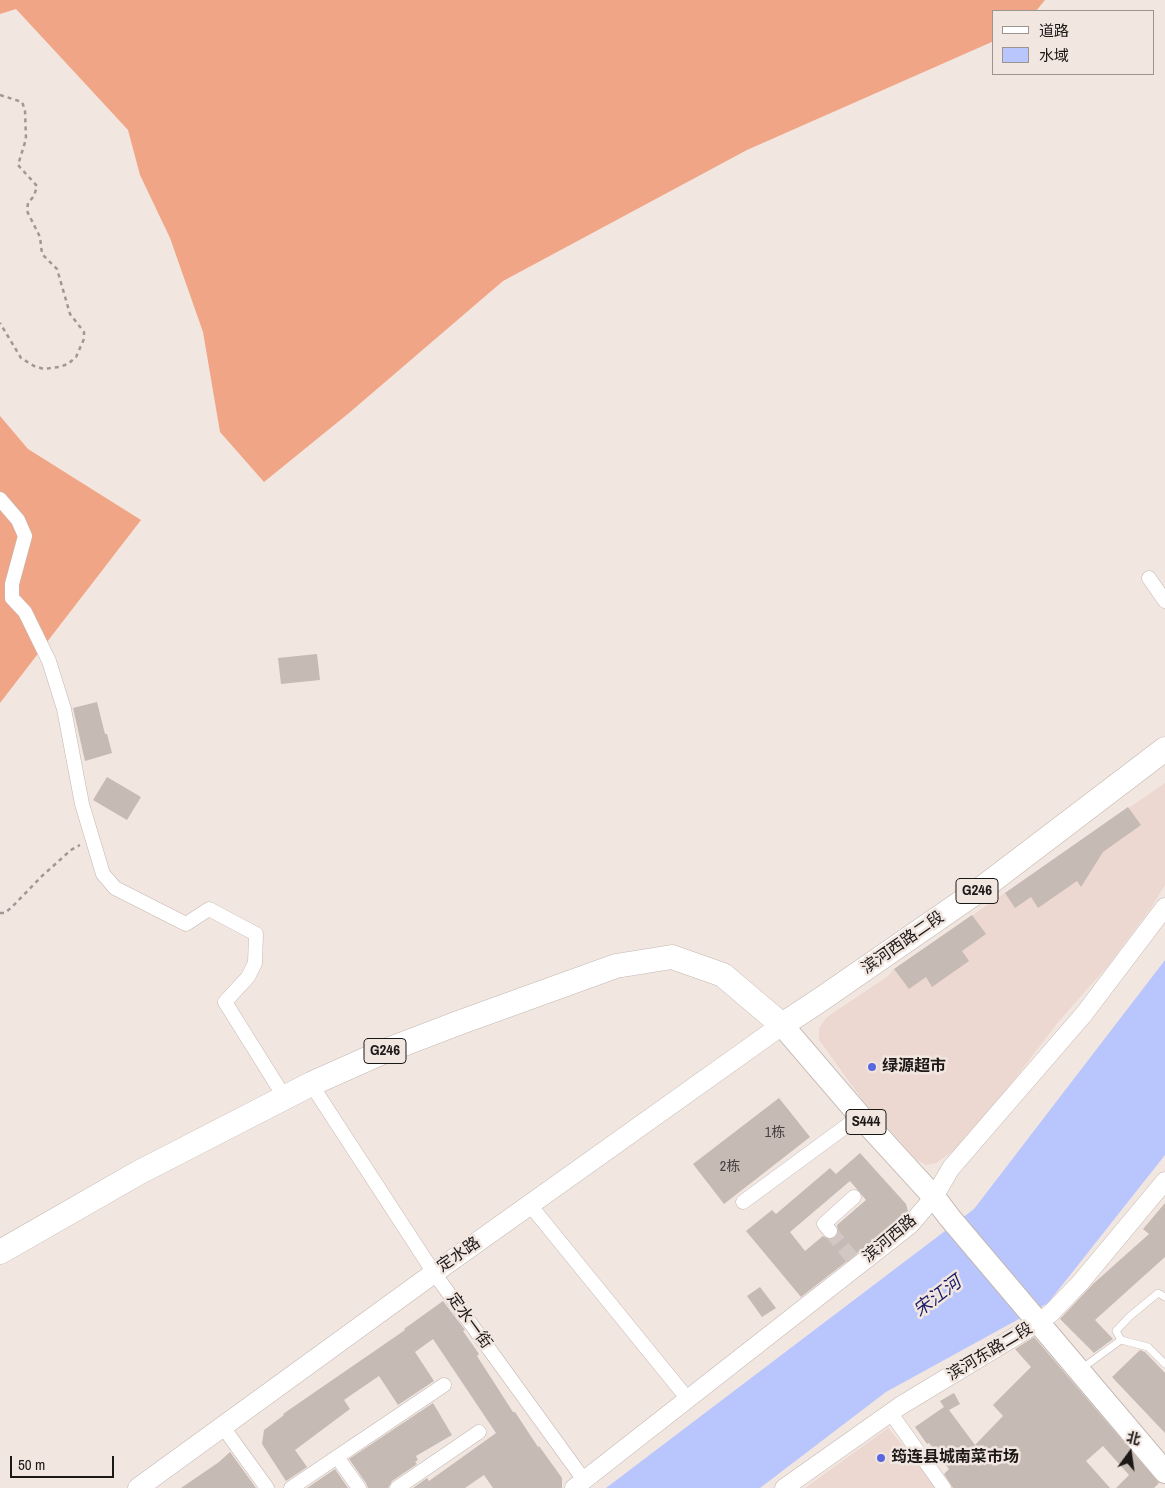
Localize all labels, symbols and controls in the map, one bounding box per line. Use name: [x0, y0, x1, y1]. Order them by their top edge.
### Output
legend: [992, 10, 1155, 75]
text: 道路: [1039, 20, 1069, 41]
text: 水域: [1039, 45, 1069, 66]
road number: G246: [956, 878, 998, 904]
street label: 滨河西路二段: [858, 908, 948, 978]
road number: G246: [364, 1038, 406, 1064]
place label: 绿源超市: [882, 1057, 946, 1077]
marker: 绿源超市: [866, 1061, 878, 1073]
road number: S444: [846, 1110, 886, 1134]
house number: 1栋: [765, 1125, 785, 1141]
house number: 2栋: [720, 1159, 740, 1175]
street label: 滨河西路: [859, 1211, 921, 1267]
street label: 定水路: [434, 1233, 484, 1277]
water label: 宋江河: [910, 1272, 966, 1322]
street label: 定水一街: [442, 1289, 496, 1353]
street label: 滨河东路二段: [944, 1319, 1036, 1385]
north arrow: [1105, 1428, 1155, 1478]
text: 北: [1125, 1428, 1143, 1449]
scale bar: [12, 1446, 116, 1478]
place label: 筠连县城南菜市场: [891, 1448, 1019, 1468]
marker: 筠连县城南菜市场: [875, 1452, 887, 1464]
text: 50 m: [18, 1454, 45, 1475]

